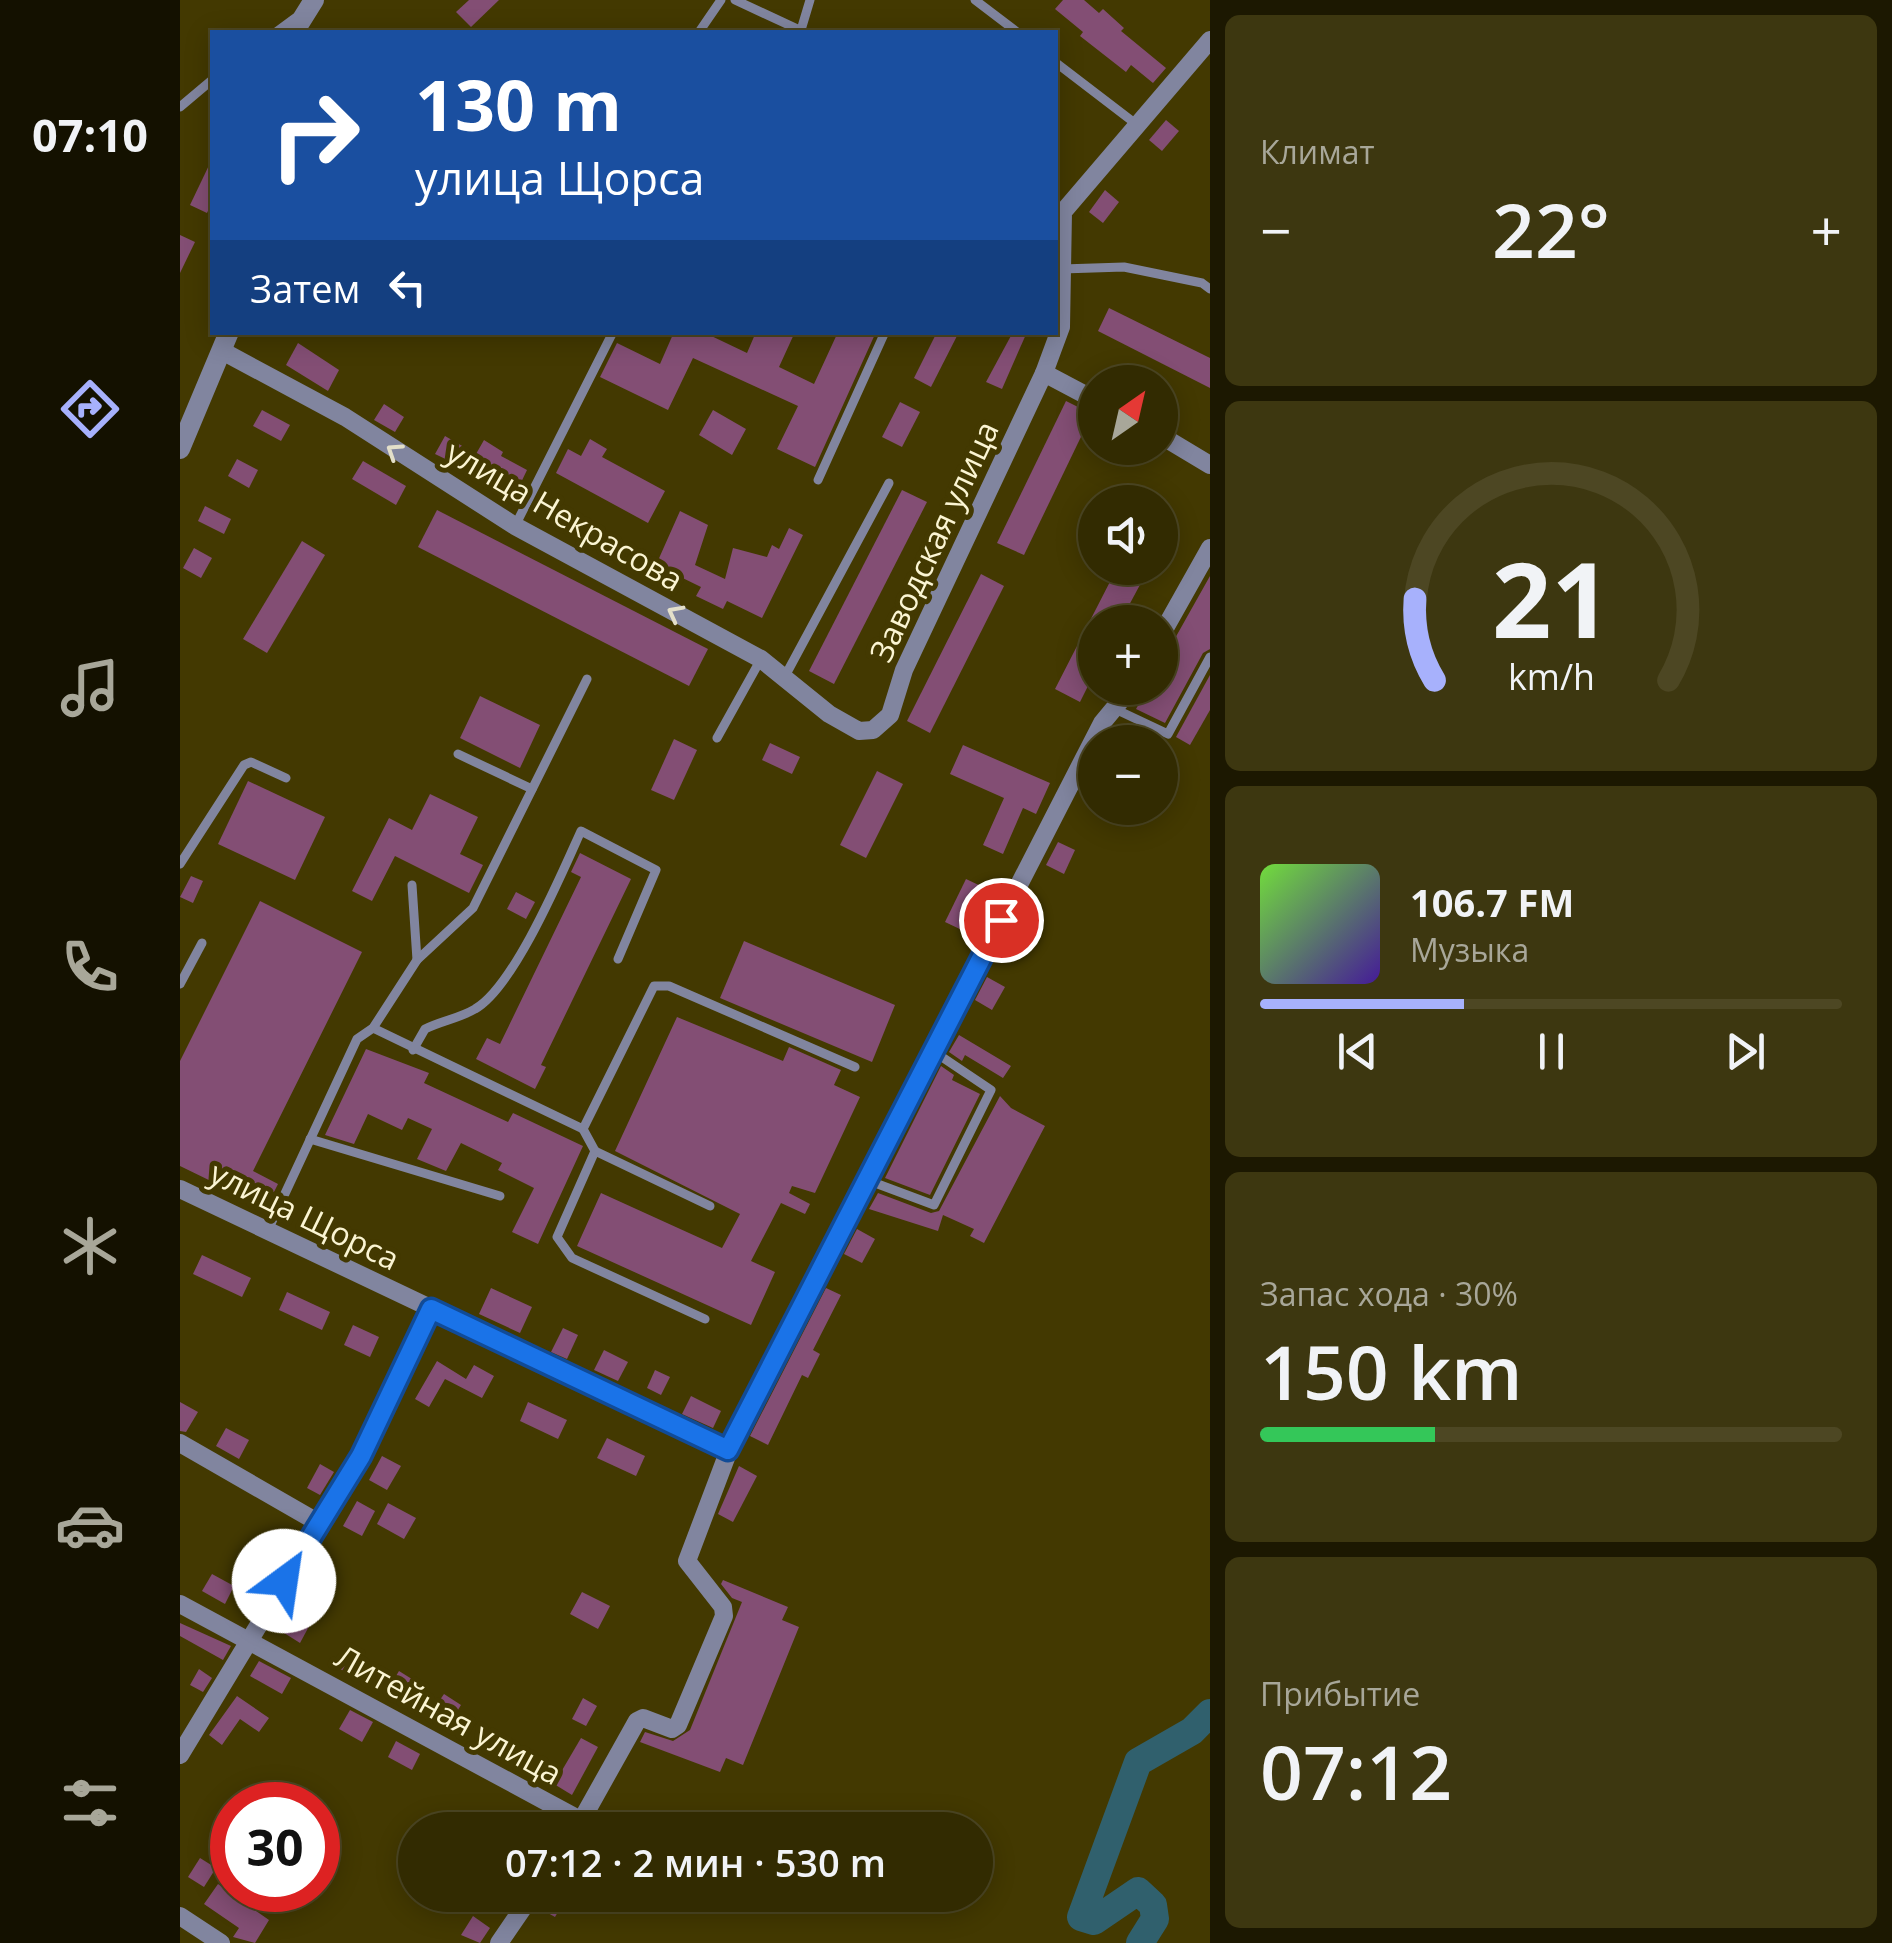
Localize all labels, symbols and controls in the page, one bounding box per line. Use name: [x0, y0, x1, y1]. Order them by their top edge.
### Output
text: 130 m: [415, 56, 622, 152]
icon: right: [250, 70, 380, 200]
text: 07:10: [32, 104, 148, 165]
text: Климат: [1260, 130, 1374, 173]
text: улица Щорса: [415, 147, 705, 208]
text: 22°: [1492, 178, 1610, 280]
text: −: [1260, 192, 1291, 267]
text: +: [1811, 192, 1842, 267]
icon: left: [380, 260, 435, 315]
text: Затем: [250, 262, 360, 314]
north arrow: [1078, 365, 1178, 465]
map controls: [1078, 365, 1178, 825]
icon: directions: [55, 374, 125, 444]
street label: Заводская улица: [858, 414, 1008, 668]
street label: улица Некрасова: [439, 430, 691, 600]
one-way arrow: [386, 444, 404, 463]
button: sound: [1078, 485, 1178, 585]
text: 21: [1492, 527, 1610, 668]
one-way arrow: [668, 605, 686, 625]
button: +: [1078, 605, 1178, 705]
text: km/h: [1508, 652, 1594, 700]
icon: music: [55, 653, 125, 723]
button: −: [1078, 725, 1178, 825]
text: 106.7 FM: [1410, 876, 1574, 928]
pin: [959, 878, 1044, 963]
icon: arrive: [974, 893, 1029, 948]
text: Музыка: [1410, 928, 1529, 971]
icon: phone: [55, 932, 125, 1002]
icon: previous: [1330, 1024, 1385, 1079]
icon: pause: [1524, 1024, 1579, 1079]
icon: next: [1718, 1024, 1773, 1079]
street label: улица Щорса: [203, 1151, 407, 1279]
icon: climate: [55, 1211, 125, 1281]
text: Запас хода · 30%: [1260, 1272, 1518, 1315]
text: 150 km: [1260, 1320, 1523, 1422]
icon: car: [55, 1490, 125, 1560]
position arrow: [232, 1529, 336, 1633]
street label: Литейная улица: [328, 1634, 570, 1794]
text: Прибытие: [1260, 1672, 1420, 1715]
text: 07:12: [1260, 1720, 1452, 1822]
icon: filters: [55, 1768, 125, 1838]
speed limit sign: 30: [210, 1782, 340, 1912]
text: 07:12 · 2 мин · 530 m: [505, 1836, 886, 1888]

